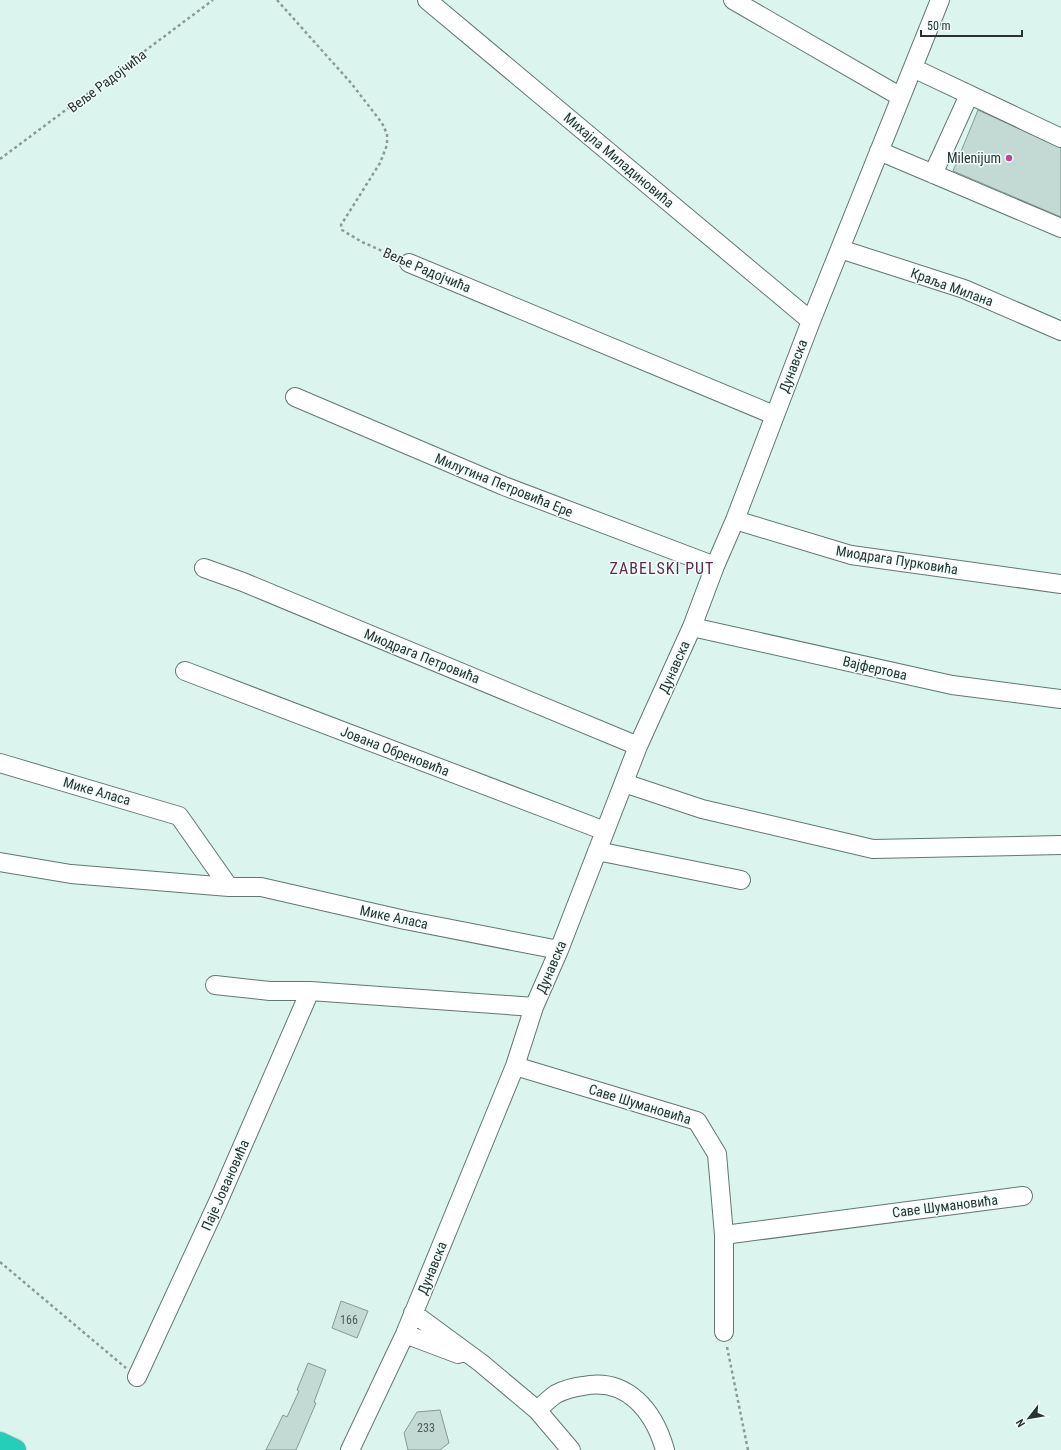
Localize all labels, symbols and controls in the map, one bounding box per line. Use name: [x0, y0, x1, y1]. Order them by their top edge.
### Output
scale bar: [921, 12, 1022, 38]
text: 50 m: [927, 19, 951, 33]
street label: Веље Радојчића: [65, 46, 149, 116]
street label: Михајла Миладиновића: [561, 109, 677, 211]
place label: Milenijum: [947, 150, 1001, 166]
marker: Milenijum: [1004, 153, 1014, 163]
street label: Веље Радојчића: [381, 244, 473, 296]
street label: Краља Милана: [908, 265, 996, 309]
street label: Дунавска: [776, 337, 810, 395]
street label: Милутина Петровића Ере: [433, 450, 576, 520]
street label: Миодрага Пурковића: [835, 542, 959, 578]
district label: ZABELSKI PUT: [610, 559, 714, 578]
street label: Миодрага Петровића: [362, 625, 482, 687]
street label: Дунавска: [655, 638, 693, 696]
street label: Вајфертова: [841, 653, 909, 683]
street label: Јована Обреновића: [338, 723, 452, 779]
street label: Мике Аласа: [61, 774, 133, 808]
street label: Мике Аласа: [358, 902, 430, 932]
street label: Дунавска: [533, 938, 569, 996]
street label: Саве Шумановића: [587, 1081, 693, 1127]
street label: Паје Јовановића: [198, 1137, 252, 1233]
street label: Саве Шумановића: [891, 1192, 999, 1220]
street label: Дунавска: [414, 1239, 450, 1297]
house number: 166: [340, 1313, 358, 1327]
north arrow: [1009, 1398, 1049, 1438]
text: N: [1013, 1416, 1028, 1429]
house number: 233: [417, 1421, 435, 1435]

